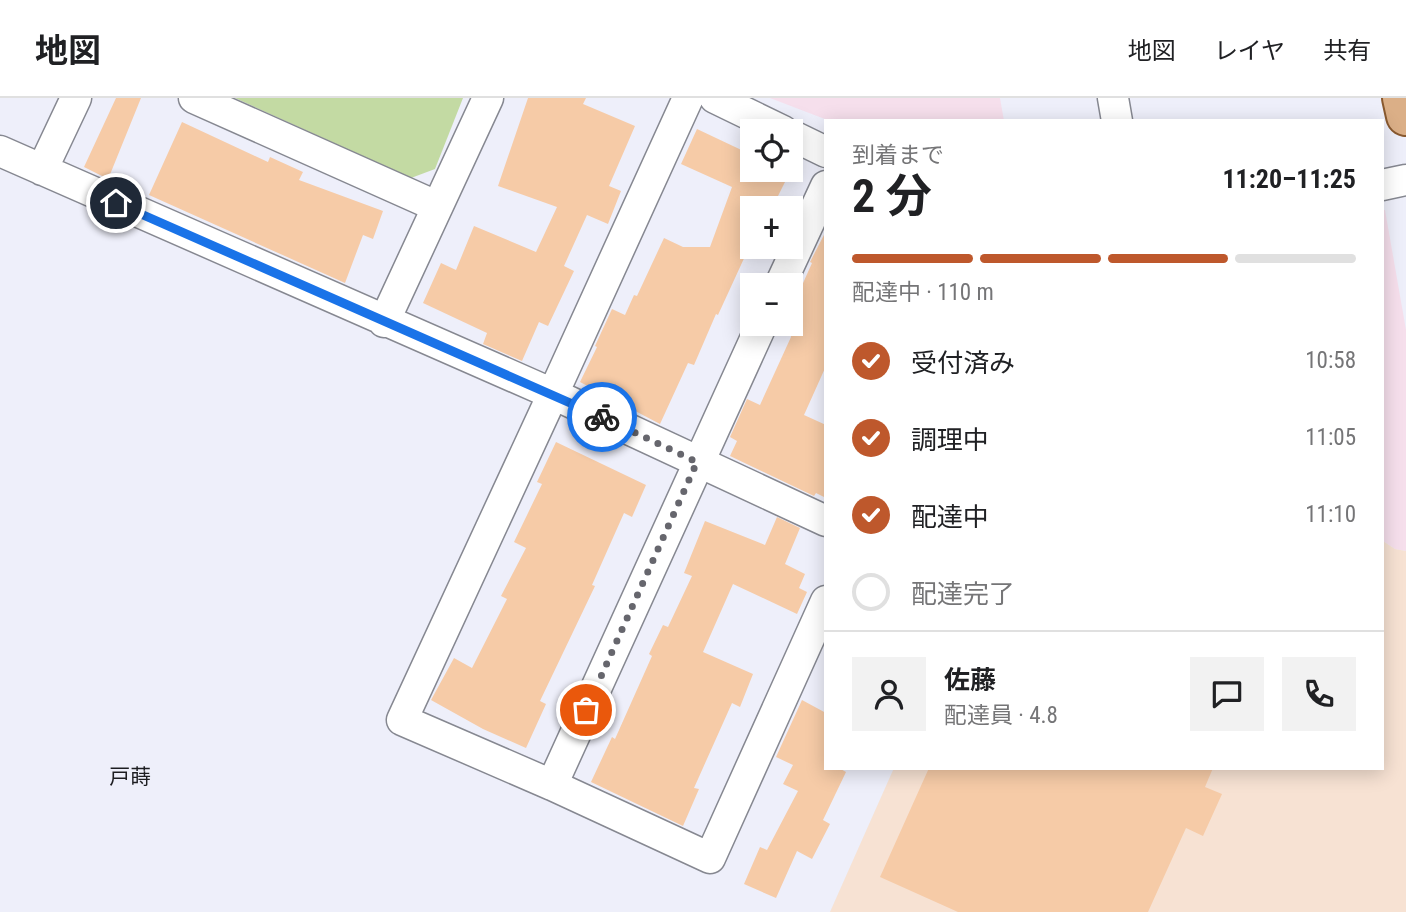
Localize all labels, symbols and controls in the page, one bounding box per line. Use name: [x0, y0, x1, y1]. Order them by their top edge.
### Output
text: 地図: [35, 31, 101, 70]
text: 地図: [1128, 37, 1176, 65]
text: レイヤ: [1214, 37, 1285, 65]
text: 共有: [1323, 37, 1371, 65]
map controls: [740, 119, 803, 336]
button: locate: [740, 119, 803, 182]
text: 到着まで: [852, 142, 944, 169]
text: 11:20–11:25: [1222, 164, 1356, 194]
text: 2 分: [852, 169, 932, 223]
pin: [86, 173, 146, 233]
icon: home: [97, 184, 135, 222]
button: +: [740, 196, 803, 259]
button: −: [740, 273, 803, 336]
text: 配達中 · 110 m: [852, 279, 994, 306]
icon: check: [852, 342, 890, 380]
text: 10:58: [1305, 347, 1356, 374]
text: 受付済み: [911, 348, 1015, 378]
courier: [567, 382, 637, 452]
icon: bike: [583, 398, 621, 436]
icon: check: [852, 419, 890, 457]
text: 11:05: [1305, 424, 1356, 451]
text: 調理中: [911, 425, 989, 455]
icon: check: [852, 496, 890, 534]
text: 11:10: [1305, 501, 1356, 528]
text: 配達中: [911, 502, 989, 532]
text: 配達完了: [911, 579, 1015, 609]
button: person: [852, 657, 926, 731]
button: chat: [1190, 657, 1264, 731]
button: phone: [1282, 657, 1356, 731]
text: 佐藤: [944, 665, 996, 695]
pin: [556, 680, 616, 740]
icon: bag: [567, 691, 605, 729]
text: 配達員 · 4.8: [944, 702, 1058, 729]
district label: 戸蒔: [109, 765, 151, 789]

